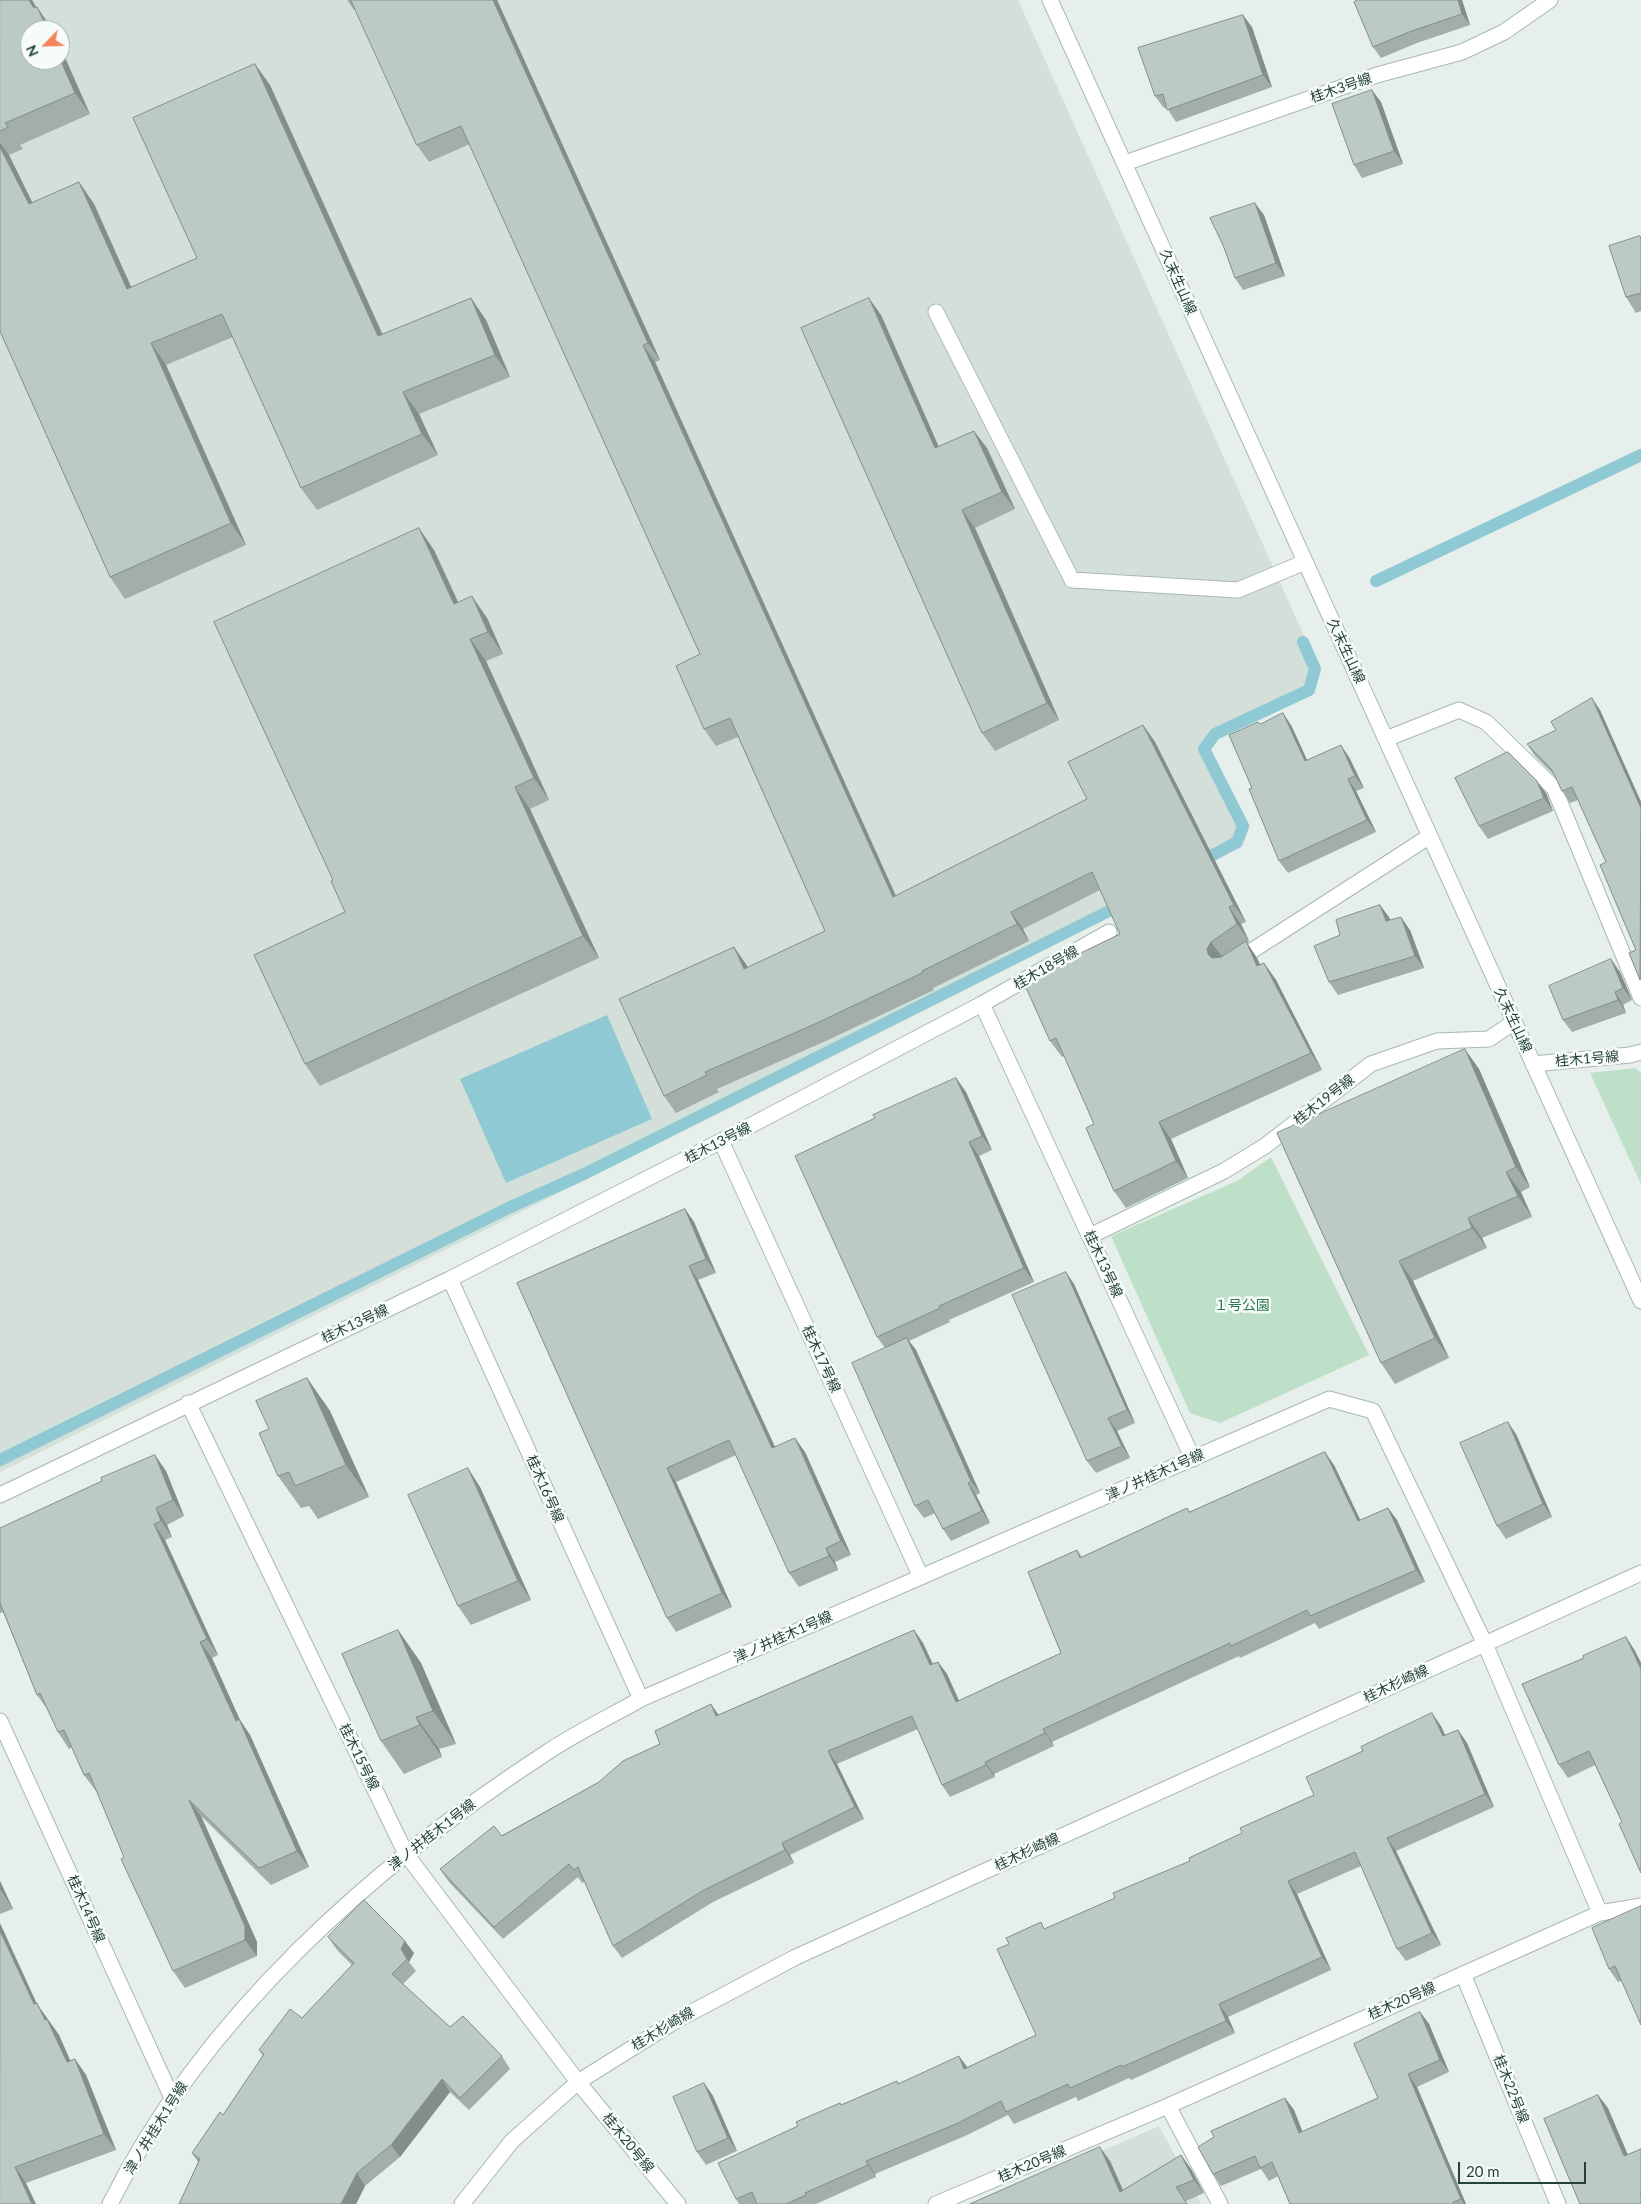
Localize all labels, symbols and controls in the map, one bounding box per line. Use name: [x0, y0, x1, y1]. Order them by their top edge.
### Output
north arrow: [20, 20, 70, 70]
text: N: [22, 43, 42, 59]
street label: 桂木3号線: [1308, 70, 1374, 106]
street label: 久末生山線: [1156, 247, 1200, 317]
street label: 久末生山線: [1324, 616, 1368, 686]
street label: 桂木18号線: [1011, 943, 1081, 993]
street label: 久末生山線: [1491, 985, 1535, 1055]
street label: 桂木1号線: [1554, 1048, 1620, 1070]
street label: 桂木19号線: [1290, 1071, 1358, 1129]
street label: 桂木13号線: [682, 1119, 754, 1167]
street label: 桂木13号線: [1080, 1228, 1126, 1300]
park label: １号公園: [1214, 1297, 1270, 1313]
street label: 桂木13号線: [319, 1301, 391, 1347]
street label: 桂木17号線: [798, 1323, 844, 1395]
street label: 津ノ井桂木1号線: [1103, 1446, 1207, 1504]
street label: 桂木16号線: [523, 1453, 567, 1525]
street label: 津ノ井桂木1号線: [731, 1608, 835, 1666]
street label: 桂木杉崎線: [1361, 1662, 1431, 1706]
street label: 桂木15号線: [336, 1721, 382, 1793]
street label: 津ノ井桂木1号線: [385, 1796, 479, 1874]
street label: 桂木杉崎線: [992, 1830, 1062, 1874]
street label: 桂木14号線: [64, 1873, 108, 1945]
street label: 桂木20号線: [1366, 1979, 1438, 2023]
street label: 桂木杉崎線: [629, 2004, 697, 2054]
street label: 桂木22号線: [1490, 2052, 1532, 2126]
street label: 津ノ井桂木1号線: [121, 2079, 191, 2177]
street label: 桂木20号線: [599, 2110, 657, 2176]
street label: 桂木20号線: [995, 2142, 1069, 2186]
scale bar: [1461, 2152, 1588, 2184]
text: 20 m: [1466, 2162, 1500, 2180]

